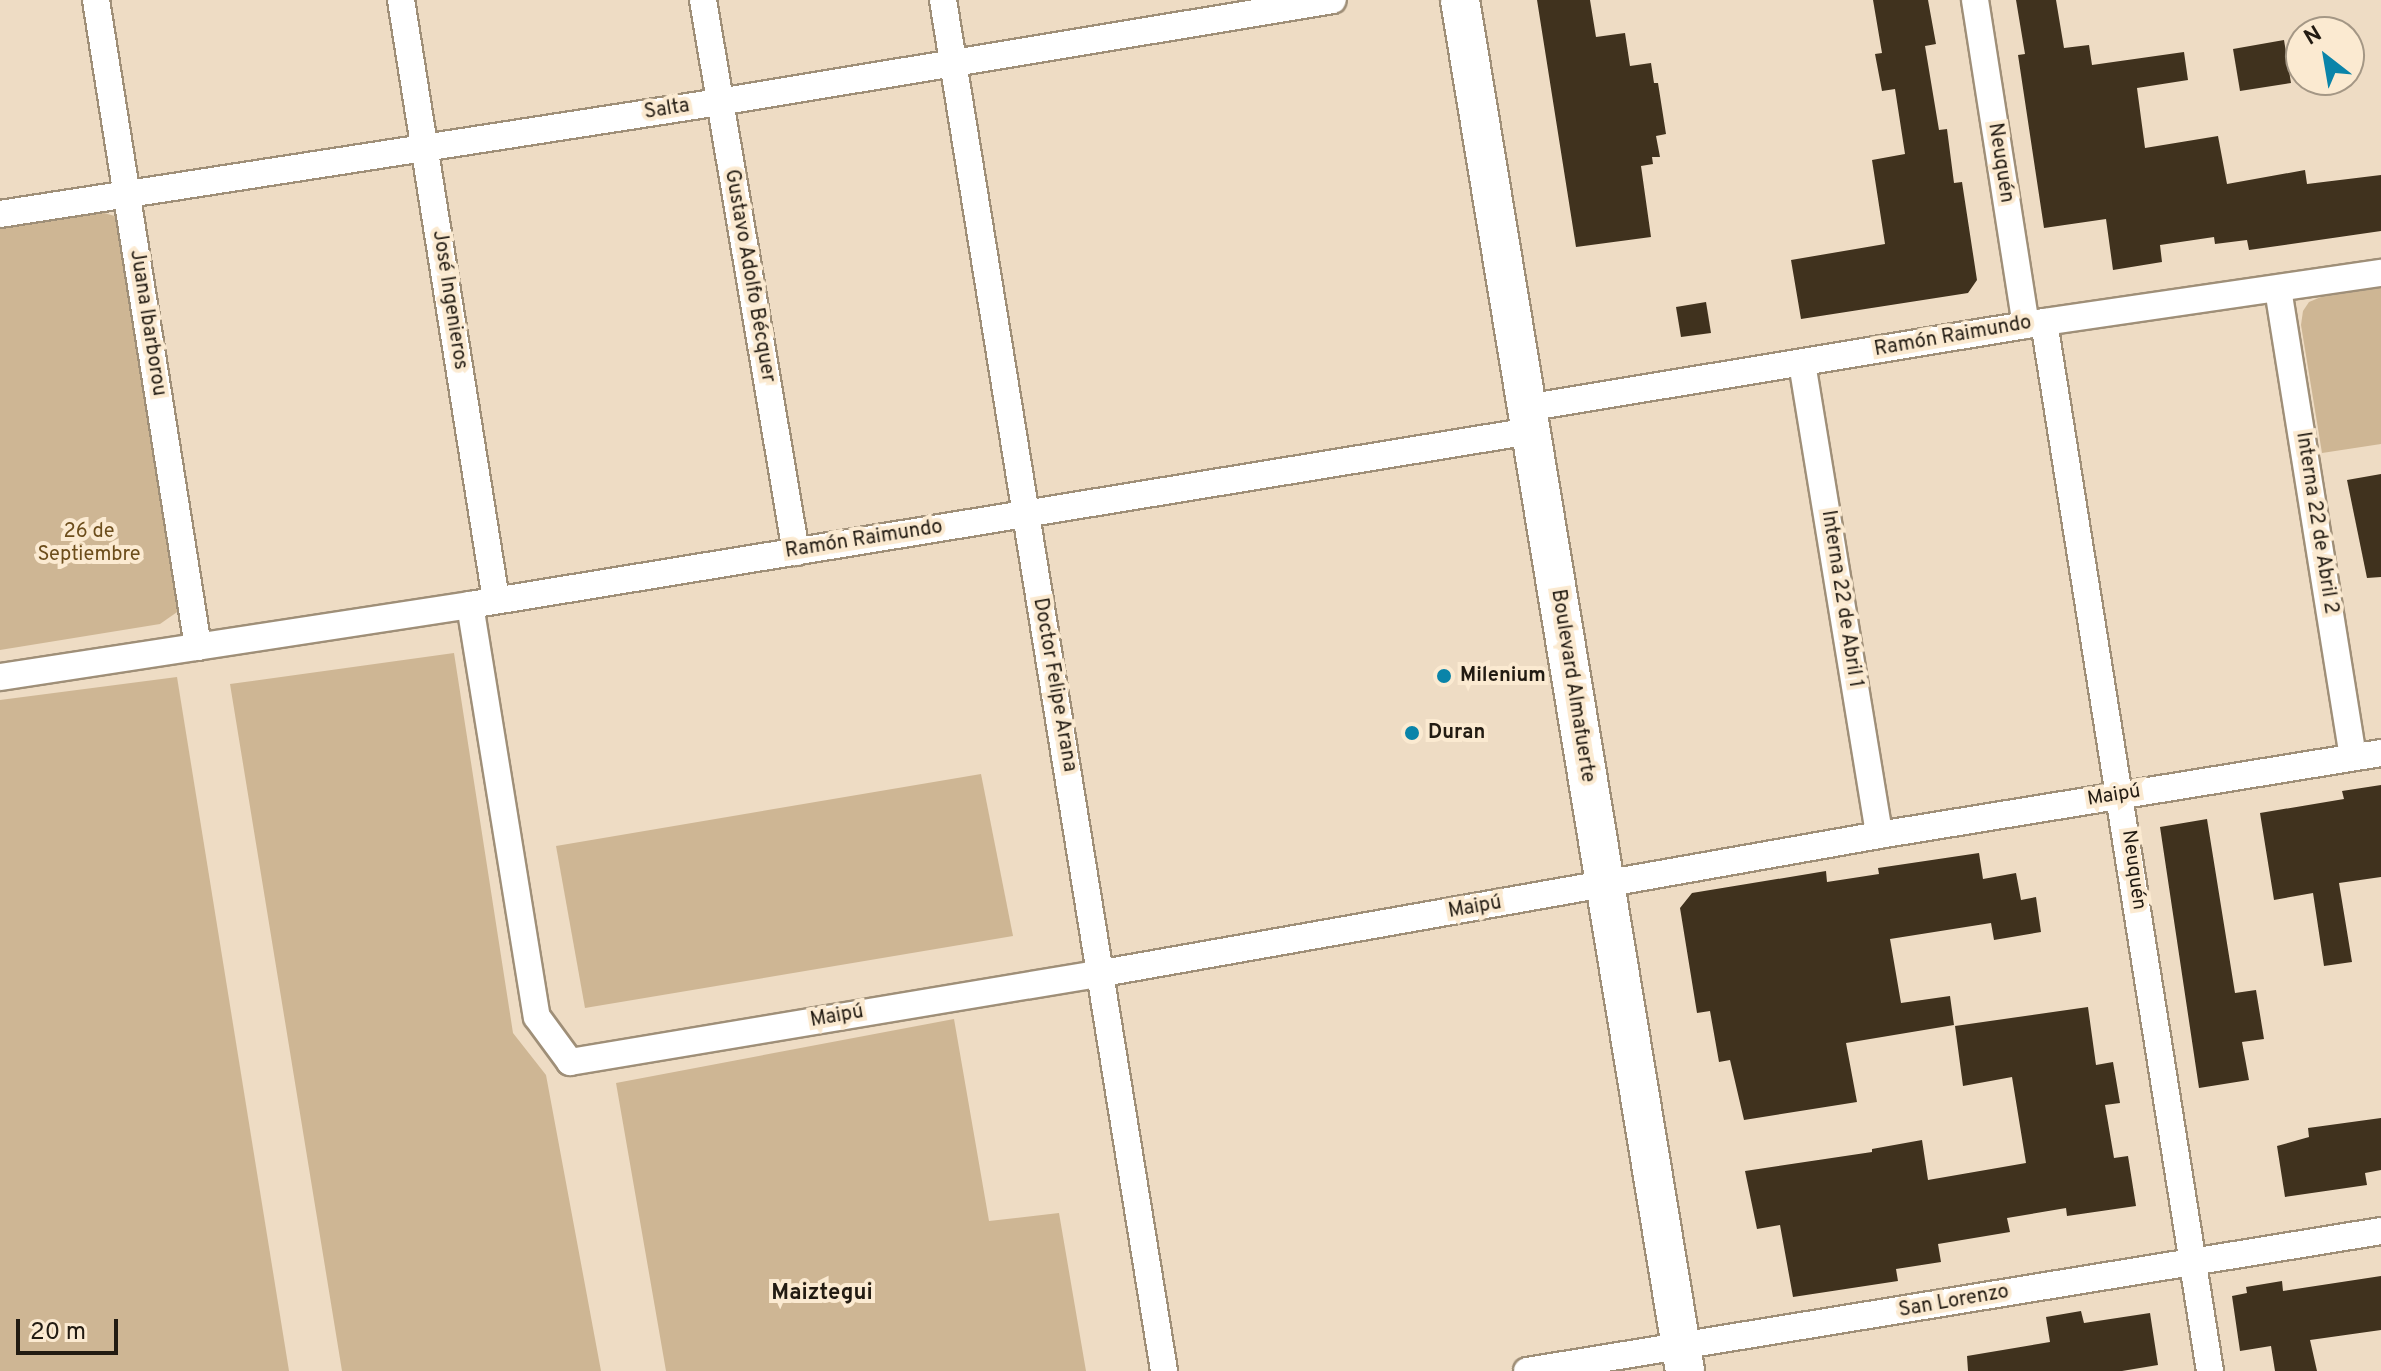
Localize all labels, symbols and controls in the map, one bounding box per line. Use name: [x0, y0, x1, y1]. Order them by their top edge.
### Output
north arrow: [2285, 16, 2365, 96]
text: N: [2300, 21, 2327, 52]
street label: Salta: [643, 95, 691, 125]
street label: Neuquén: [1982, 121, 2018, 205]
street label: Gustavo Adolfo Bécquer: [718, 167, 780, 385]
street label: José Ingenieros: [426, 229, 472, 371]
street label: Juana Ibarborou: [124, 248, 170, 398]
street label: Ramón Raimundo: [1873, 311, 2033, 363]
street label: Interna 22 de Abril 2: [2290, 430, 2342, 616]
street label: Interna 22 de Abril 1: [1815, 508, 1867, 690]
street label: Ramón Raimundo: [783, 516, 945, 564]
park label: 26 de Septiembre: [38, 521, 140, 568]
street label: Boulevard Almafuerte: [1545, 587, 1599, 785]
street label: Doctor Felipe Arana: [1027, 596, 1081, 774]
place label: Milenium: [1460, 664, 1546, 688]
marker: Milenium: [1435, 667, 1453, 685]
place label: Duran: [1428, 721, 1485, 745]
marker: Duran: [1403, 724, 1421, 742]
street label: Maipú: [2086, 780, 2142, 812]
street label: Neuquén: [2116, 828, 2150, 912]
street label: Maipú: [1447, 892, 1503, 924]
street label: Maipú: [809, 1001, 865, 1033]
street label: San Lorenzo: [1897, 1280, 2011, 1324]
district label: Maiztegui: [771, 1281, 873, 1307]
scale bar: [20, 1303, 122, 1353]
text: 20 m: [30, 1318, 86, 1348]

